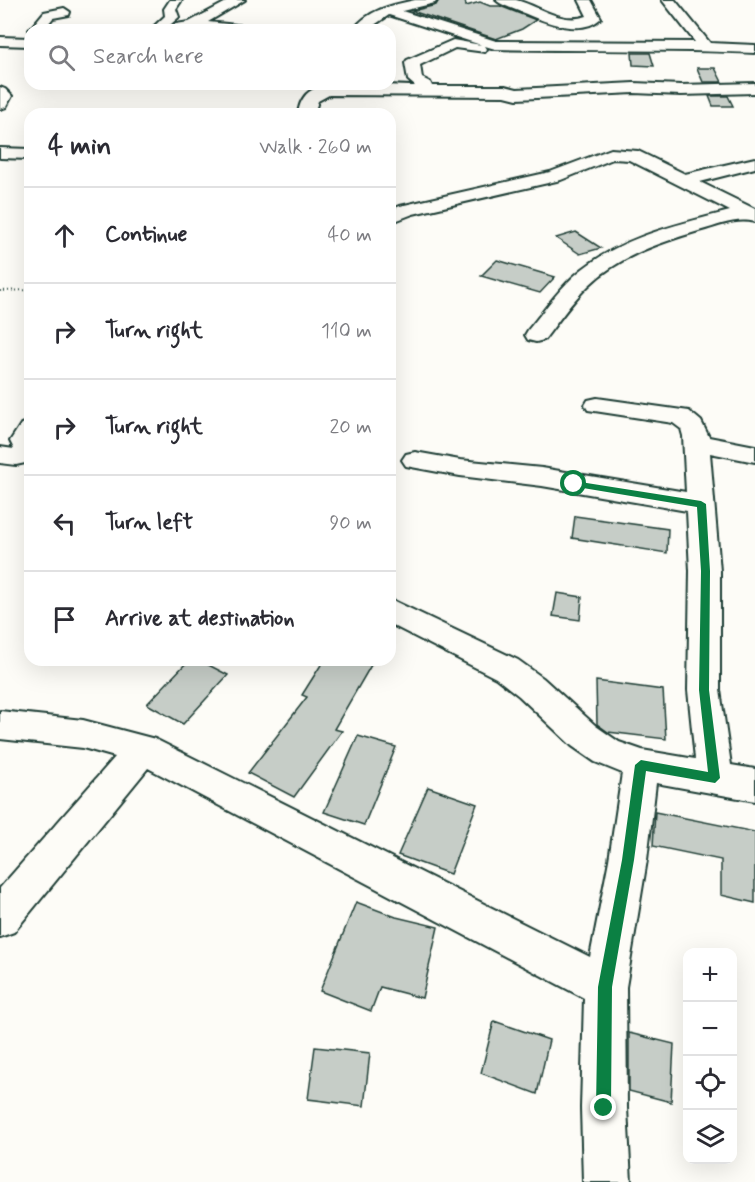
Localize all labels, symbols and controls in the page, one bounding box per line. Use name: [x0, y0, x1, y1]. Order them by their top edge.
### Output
search box: [24, 24, 396, 90]
icon: search: [45, 41, 78, 74]
text: Search here: [93, 43, 204, 71]
text: 4 min: [48, 130, 111, 164]
text: Walk · 260 m: [259, 134, 372, 161]
icon: ahead: [48, 219, 81, 252]
text: Continue: [105, 221, 187, 249]
text: 40 m: [328, 222, 372, 249]
icon: right: [48, 315, 81, 348]
text: Turn right: [105, 317, 203, 345]
text: 110 m: [321, 318, 372, 345]
icon: right: [48, 411, 81, 444]
text: Turn right: [105, 413, 203, 441]
text: 20 m: [329, 414, 372, 441]
route start: [560, 470, 586, 496]
icon: left: [48, 507, 81, 540]
text: Turn left: [105, 509, 193, 537]
text: 90 m: [329, 510, 372, 537]
icon: arrive: [48, 603, 81, 636]
text: Arrive at destination: [105, 605, 295, 633]
map controls: [683, 948, 737, 1164]
button: +: [683, 948, 737, 1002]
button: −: [683, 1002, 737, 1056]
button: locate: [683, 1056, 737, 1110]
route end: [590, 1094, 616, 1120]
button: layers: [683, 1110, 737, 1164]

